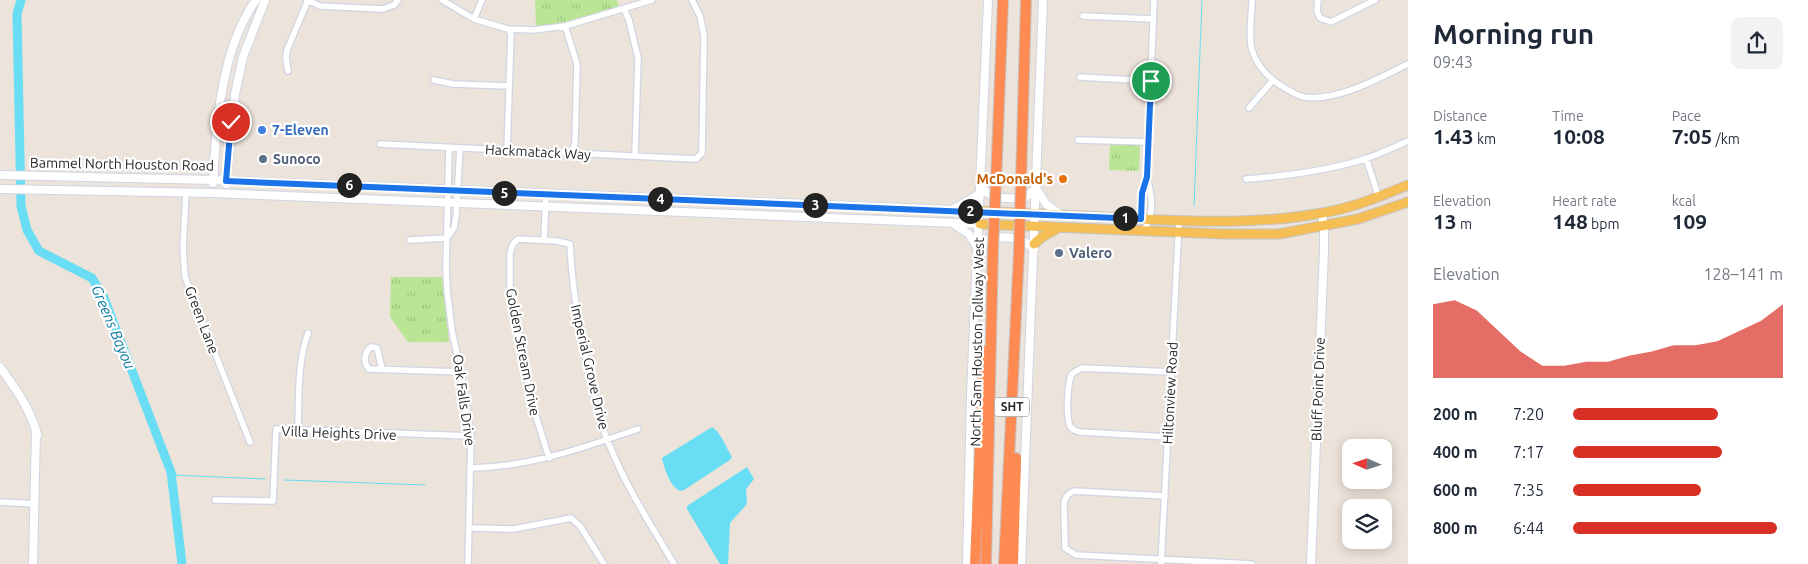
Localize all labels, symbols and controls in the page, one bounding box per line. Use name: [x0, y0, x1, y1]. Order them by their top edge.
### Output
button: share: [1731, 17, 1783, 69]
text: Morning run: [1433, 18, 1594, 49]
text: 09:43: [1433, 53, 1473, 71]
pin: [1130, 60, 1172, 102]
icon: arrive: [1137, 67, 1165, 95]
pin: [210, 101, 252, 143]
icon: check: [217, 108, 245, 136]
text: Distance: [1433, 108, 1487, 124]
text: Time: [1552, 108, 1584, 124]
text: Pace: [1672, 108, 1701, 124]
place label: 7-Eleven: [272, 122, 329, 138]
marker: 7-Eleven: [256, 124, 268, 136]
text: 1.43: [1433, 124, 1474, 148]
text: 10:08: [1552, 124, 1605, 148]
text: 7:05: [1672, 124, 1712, 148]
text: km: [1474, 131, 1496, 147]
text: /km: [1712, 131, 1740, 147]
street label: Hackmatack Way: [485, 141, 592, 163]
place label: Sunoco: [273, 151, 321, 167]
marker: Sunoco: [257, 153, 269, 165]
street label: Bammel North Houston Road: [30, 154, 214, 174]
place label: McDonald's: [977, 171, 1053, 187]
pin: 6: [336, 172, 362, 198]
marker: McDonald's: [1057, 173, 1069, 185]
text: 6: [346, 177, 353, 193]
pin: 5: [492, 180, 516, 206]
text: 5: [501, 185, 508, 201]
pin: 4: [648, 186, 672, 212]
text: 4: [657, 191, 664, 207]
pin: 3: [802, 192, 828, 218]
text: Elevation: [1433, 193, 1491, 209]
text: Heart rate: [1552, 193, 1617, 209]
text: kcal: [1672, 193, 1696, 209]
text: 3: [812, 197, 819, 213]
pin: 2: [958, 198, 982, 224]
text: 2: [967, 203, 974, 219]
pin: 1: [1112, 206, 1138, 230]
text: 13: [1433, 209, 1457, 233]
text: 148: [1552, 209, 1588, 233]
text: 109: [1672, 209, 1707, 233]
text: 1: [1122, 210, 1129, 226]
text: m: [1457, 216, 1472, 232]
text: bpm: [1588, 216, 1620, 232]
street label: North Sam Houston Tollway West: [967, 237, 987, 447]
place label: Valero: [1069, 245, 1112, 261]
marker: Valero: [1053, 247, 1065, 259]
text: Elevation: [1433, 265, 1500, 283]
text: 128–141 m: [1703, 265, 1783, 283]
water label: Greens Bayou: [88, 282, 139, 371]
street label: Green Lane: [182, 284, 222, 356]
street label: Golden Stream Drive: [503, 287, 543, 417]
street label: Imperial Grove Drive: [568, 303, 612, 431]
street label: Bluff Point Drive: [1308, 337, 1328, 441]
street label: Hiltonview Road: [1159, 341, 1181, 445]
street label: Oak Falls Drive: [450, 353, 478, 447]
road number: SHT: [994, 398, 1030, 417]
text: 200 m: [1433, 405, 1478, 423]
text: 7:20: [1513, 405, 1544, 423]
street label: Villa Heights Drive: [281, 423, 397, 443]
north arrow: [1342, 439, 1392, 489]
map controls: [1342, 439, 1392, 549]
text: 400 m: [1433, 443, 1478, 461]
text: 7:17: [1513, 443, 1544, 461]
text: 600 m: [1433, 481, 1478, 499]
text: 7:35: [1513, 481, 1544, 499]
button: layers: [1342, 499, 1392, 549]
text: 800 m: [1433, 519, 1478, 537]
text: 6:44: [1513, 519, 1544, 537]

